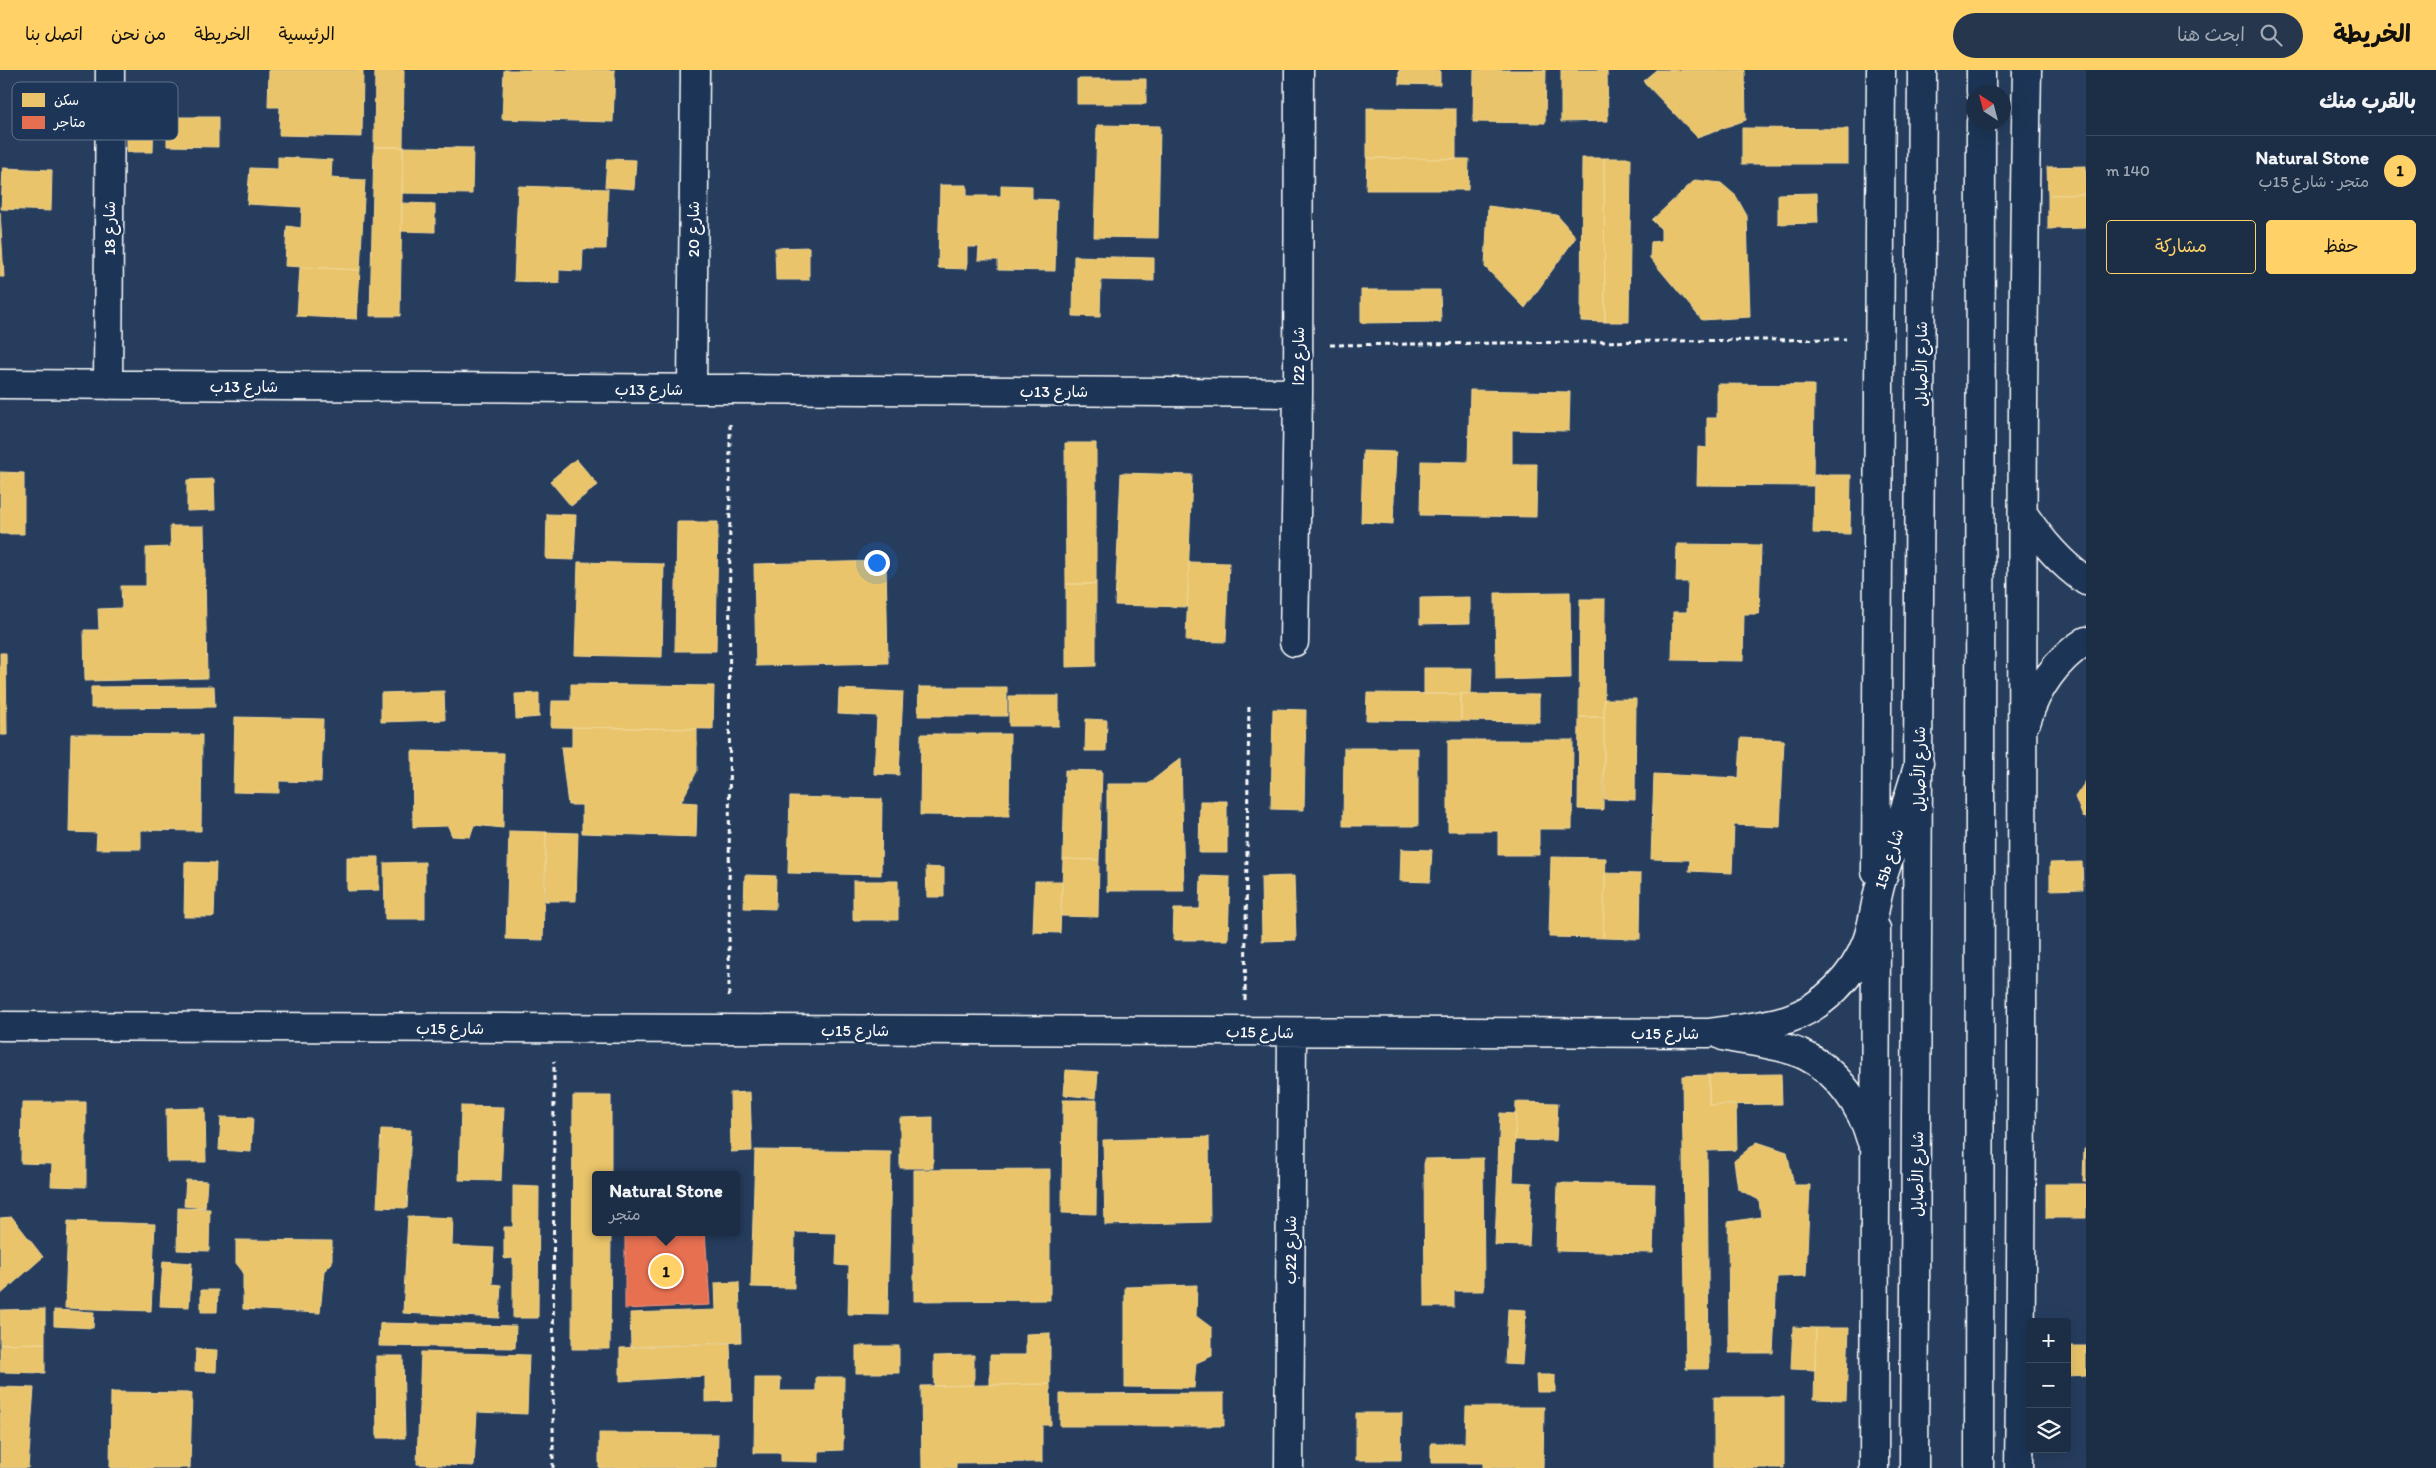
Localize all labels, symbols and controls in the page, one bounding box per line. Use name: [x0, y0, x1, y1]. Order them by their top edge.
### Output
search box: [1953, 13, 2303, 58]
text: الخريطة: [2333, 19, 2411, 48]
icon: search: [2257, 21, 2285, 49]
text: اتصل بنا: [25, 23, 83, 45]
text: من نحن: [111, 23, 166, 45]
text: الخريطة: [194, 23, 251, 45]
text: الرئيسية: [279, 23, 335, 45]
text: ابحث هنا: [2177, 23, 2245, 46]
legend: [12, 82, 178, 140]
north arrow: [1966, 85, 2011, 130]
text: بالقرب منك: [2319, 88, 2416, 113]
text: سكن: [54, 92, 79, 109]
text: متاجر: [53, 114, 86, 131]
text: Natural Stone: [2255, 146, 2369, 169]
text: 140 m: [2106, 161, 2150, 180]
text: 1: [2396, 161, 2404, 180]
text: متجر · شارع 15ب: [2259, 172, 2369, 191]
street label: شارع 18: [100, 201, 121, 255]
street label: شارع 20: [684, 201, 705, 257]
button: مشاركة: [2106, 220, 2256, 274]
button: حفظ: [2266, 220, 2416, 274]
street label: شارع الأصايل: [1911, 321, 1933, 407]
street label: شارع 22ا: [1289, 326, 1310, 386]
street label: شارع 13ب: [210, 377, 278, 398]
street label: شارع 13ب: [615, 380, 683, 401]
street label: شارع 13ب: [1020, 382, 1088, 403]
your location: [864, 550, 890, 576]
street label: شارع الأصايل: [1909, 726, 1931, 812]
street label: 15b شارع: [1870, 826, 1910, 892]
street label: شارع 15ب: [416, 1019, 484, 1040]
street label: شارع 15ب: [821, 1021, 889, 1042]
street label: شارع 15ب: [1226, 1022, 1294, 1044]
street label: شارع 15ب: [1631, 1024, 1699, 1045]
street label: شارع الأصايل: [1907, 1131, 1929, 1217]
popup: [592, 1171, 740, 1236]
text: Natural Stone: [609, 1179, 723, 1202]
text: متجر: [609, 1205, 641, 1224]
street label: شارع 22ب: [1281, 1215, 1302, 1285]
pin: 1: [650, 1252, 682, 1290]
map controls: [2026, 1318, 2071, 1453]
button: +: [2026, 1318, 2071, 1363]
button: −: [2026, 1363, 2071, 1408]
button: layers: [2026, 1408, 2071, 1453]

